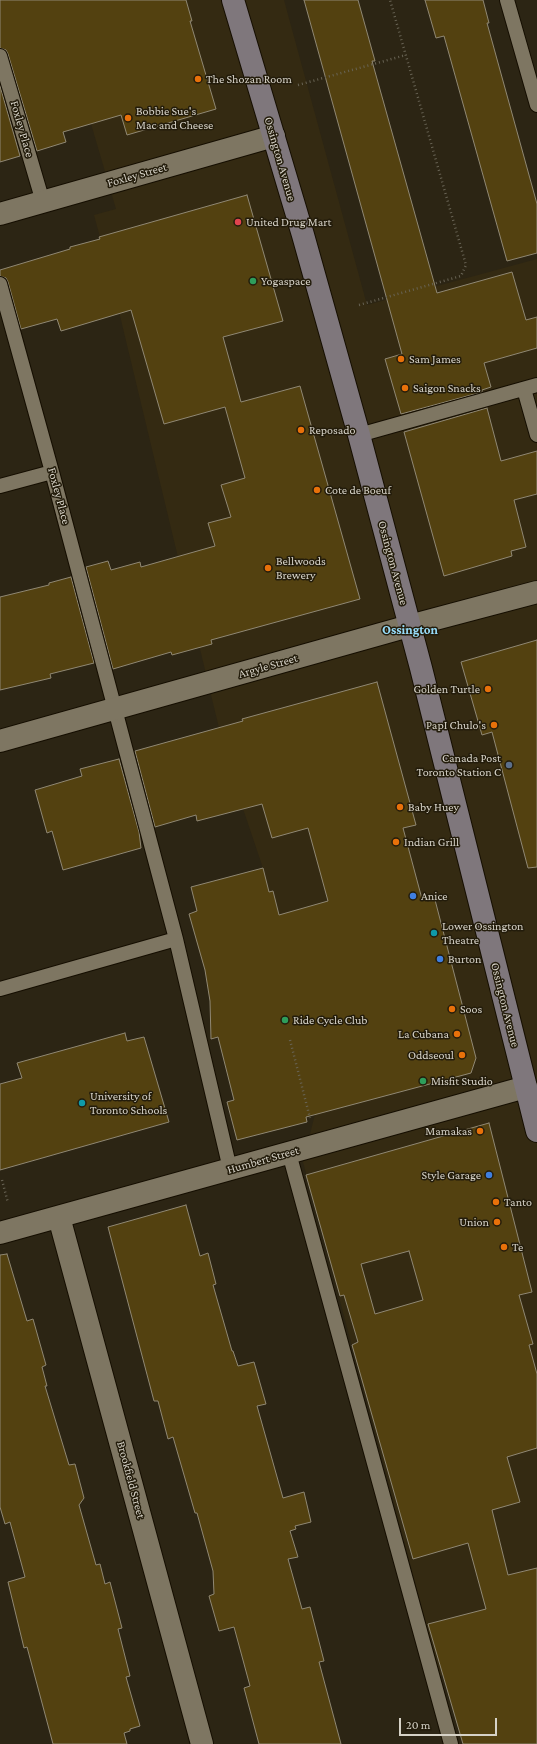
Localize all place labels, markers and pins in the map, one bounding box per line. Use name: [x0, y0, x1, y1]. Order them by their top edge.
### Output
place label: The Shozan Room: [206, 72, 292, 86]
marker: The Shozan Room: [193, 74, 203, 84]
place label: Bobbie Sue's Mac and Cheese: [136, 104, 213, 132]
marker: Bobbie Sue's Mac and Cheese: [123, 113, 133, 123]
place label: United Drug Mart: [246, 215, 332, 229]
marker: United Drug Mart: [233, 217, 243, 227]
place label: Yogaspace: [261, 274, 311, 288]
marker: Yogaspace: [248, 276, 258, 286]
place label: Sam James: [409, 352, 461, 366]
marker: Sam James: [396, 354, 406, 364]
place label: Saigon Snacks: [413, 381, 481, 395]
marker: Saigon Snacks: [400, 383, 410, 393]
place label: Reposado: [309, 423, 356, 437]
marker: Reposado: [296, 425, 306, 435]
place label: Cote de Boeuf: [325, 483, 391, 497]
marker: Cote de Boeuf: [312, 485, 322, 495]
place label: Bellwoods Brewery: [276, 554, 326, 582]
marker: Bellwoods Brewery: [263, 563, 273, 573]
place label: Golden Turtle: [414, 682, 480, 696]
marker: Golden Turtle: [483, 684, 493, 694]
place label: PapI Chulo's: [426, 718, 486, 732]
marker: PapI Chulo's: [489, 720, 499, 730]
place label: Canada Post Toronto Station C: [417, 751, 501, 779]
marker: Canada Post Toronto Station C: [504, 760, 514, 770]
place label: Baby Huey: [408, 800, 459, 814]
marker: Baby Huey: [395, 802, 405, 812]
place label: Indian Grill: [404, 835, 459, 849]
marker: Indian Grill: [391, 837, 401, 847]
place label: Anice: [421, 889, 448, 903]
marker: Anice: [408, 891, 418, 901]
place label: Lower Ossington Theatre: [442, 919, 524, 947]
marker: Lower Ossington Theatre: [429, 928, 439, 938]
place label: Burton: [448, 952, 481, 966]
marker: Burton: [435, 954, 445, 964]
place label: Soos: [460, 1002, 482, 1016]
marker: Soos: [447, 1004, 457, 1014]
place label: Ride Cycle Club: [293, 1013, 367, 1027]
marker: Ride Cycle Club: [280, 1015, 290, 1025]
place label: La Cubana: [398, 1027, 449, 1041]
marker: La Cubana: [452, 1029, 462, 1039]
place label: Oddseoul: [408, 1048, 454, 1062]
marker: Oddseoul: [457, 1050, 467, 1060]
place label: Misfit Studio: [431, 1074, 493, 1088]
marker: Misfit Studio: [418, 1076, 428, 1086]
place label: University of Toronto Schools: [90, 1089, 167, 1117]
marker: University of Toronto Schools: [77, 1098, 87, 1108]
place label: Mamakas: [425, 1124, 472, 1138]
marker: Mamakas: [475, 1126, 485, 1136]
place label: Style Garage: [422, 1168, 481, 1182]
marker: Style Garage: [484, 1170, 494, 1180]
place label: Tanto: [504, 1195, 532, 1209]
marker: Tanto: [491, 1197, 501, 1207]
place label: Union: [459, 1215, 489, 1229]
marker: Union: [492, 1217, 502, 1227]
place label: Te: [512, 1240, 523, 1254]
marker: Te: [499, 1242, 509, 1252]

